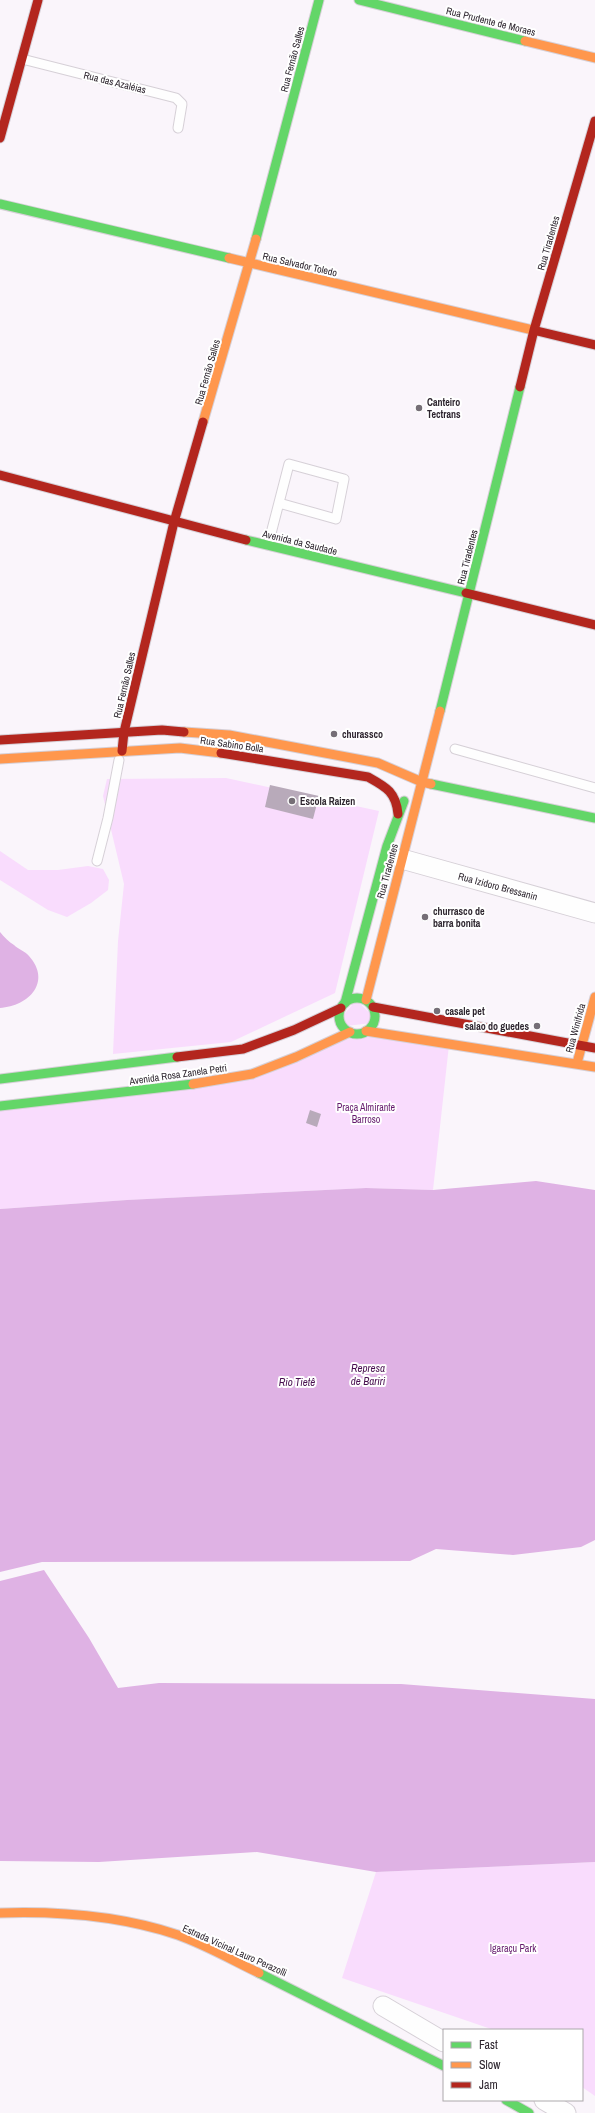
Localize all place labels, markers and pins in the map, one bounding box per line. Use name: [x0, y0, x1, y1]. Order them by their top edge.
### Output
place label: Canteiro Tectrans: [427, 396, 461, 421]
marker: Canteiro Tectrans: [414, 403, 424, 413]
place label: churassco: [342, 728, 383, 741]
marker: churassco: [329, 729, 339, 739]
place label: Escola Raizen: [300, 795, 355, 808]
marker: Escola Raizen: [287, 796, 297, 806]
place label: churrasco de barra bonita: [433, 905, 485, 930]
marker: churrasco de barra bonita: [420, 912, 430, 922]
place label: casale pet: [445, 1005, 485, 1018]
marker: casale pet: [432, 1006, 442, 1016]
place label: salao do guedes: [465, 1020, 529, 1033]
marker: salao do guedes: [532, 1021, 542, 1031]

